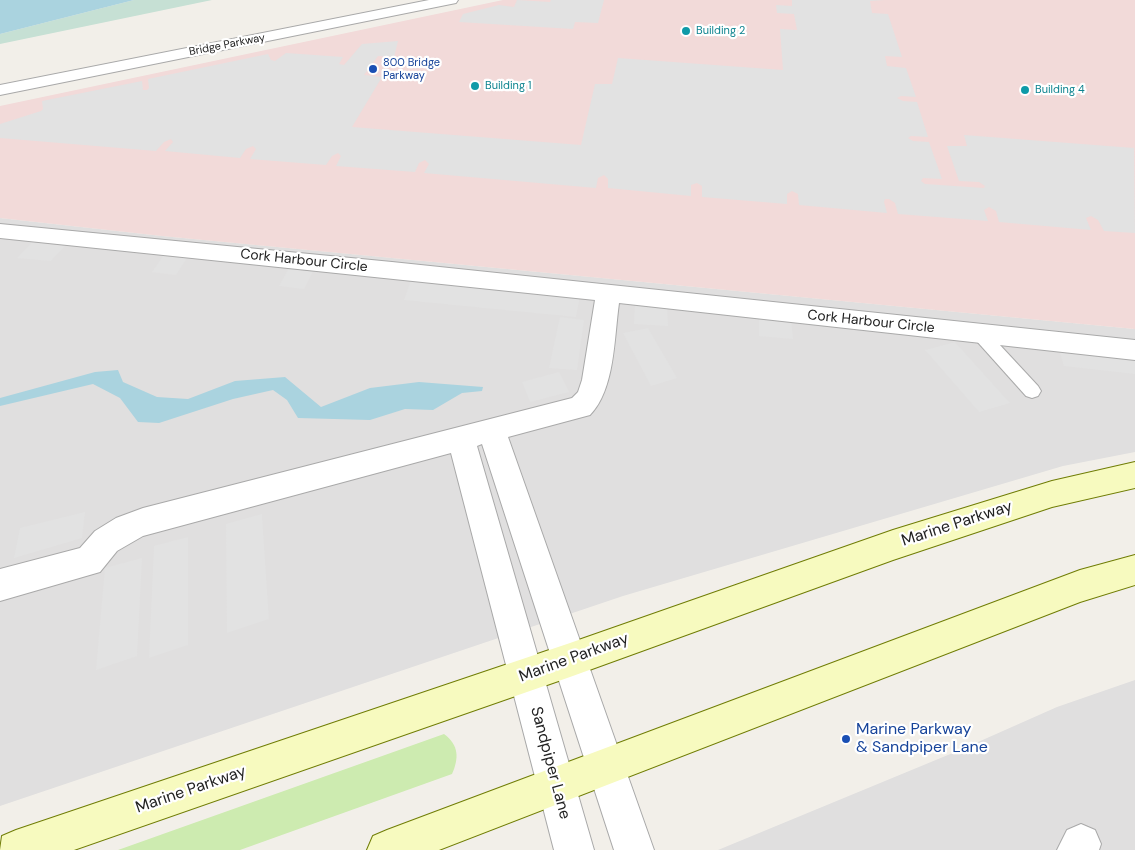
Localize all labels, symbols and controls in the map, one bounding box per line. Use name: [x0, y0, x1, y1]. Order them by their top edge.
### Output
place label: Building 2: [696, 24, 745, 38]
marker: Building 2: [680, 25, 692, 37]
street label: Bridge Parkway: [188, 31, 266, 59]
place label: 800 Bridge Parkway: [383, 56, 440, 82]
marker: 800 Bridge Parkway: [367, 63, 379, 75]
place label: Building 1: [485, 79, 531, 93]
marker: Building 1: [469, 80, 481, 92]
place label: Building 4: [1035, 83, 1085, 97]
marker: Building 4: [1019, 84, 1031, 96]
street label: Cork Harbour Circle: [239, 246, 369, 276]
street label: Cork Harbour Circle: [806, 307, 936, 337]
street label: Marine Parkway: [899, 497, 1015, 551]
street label: Marine Parkway: [517, 629, 631, 687]
street label: Sandpiper Lane: [526, 705, 574, 821]
place label: Marine Parkway & Sandpiper Lane: [856, 720, 988, 758]
marker: Marine Parkway & Sandpiper Lane: [840, 733, 852, 745]
street label: Marine Parkway: [133, 762, 249, 818]

